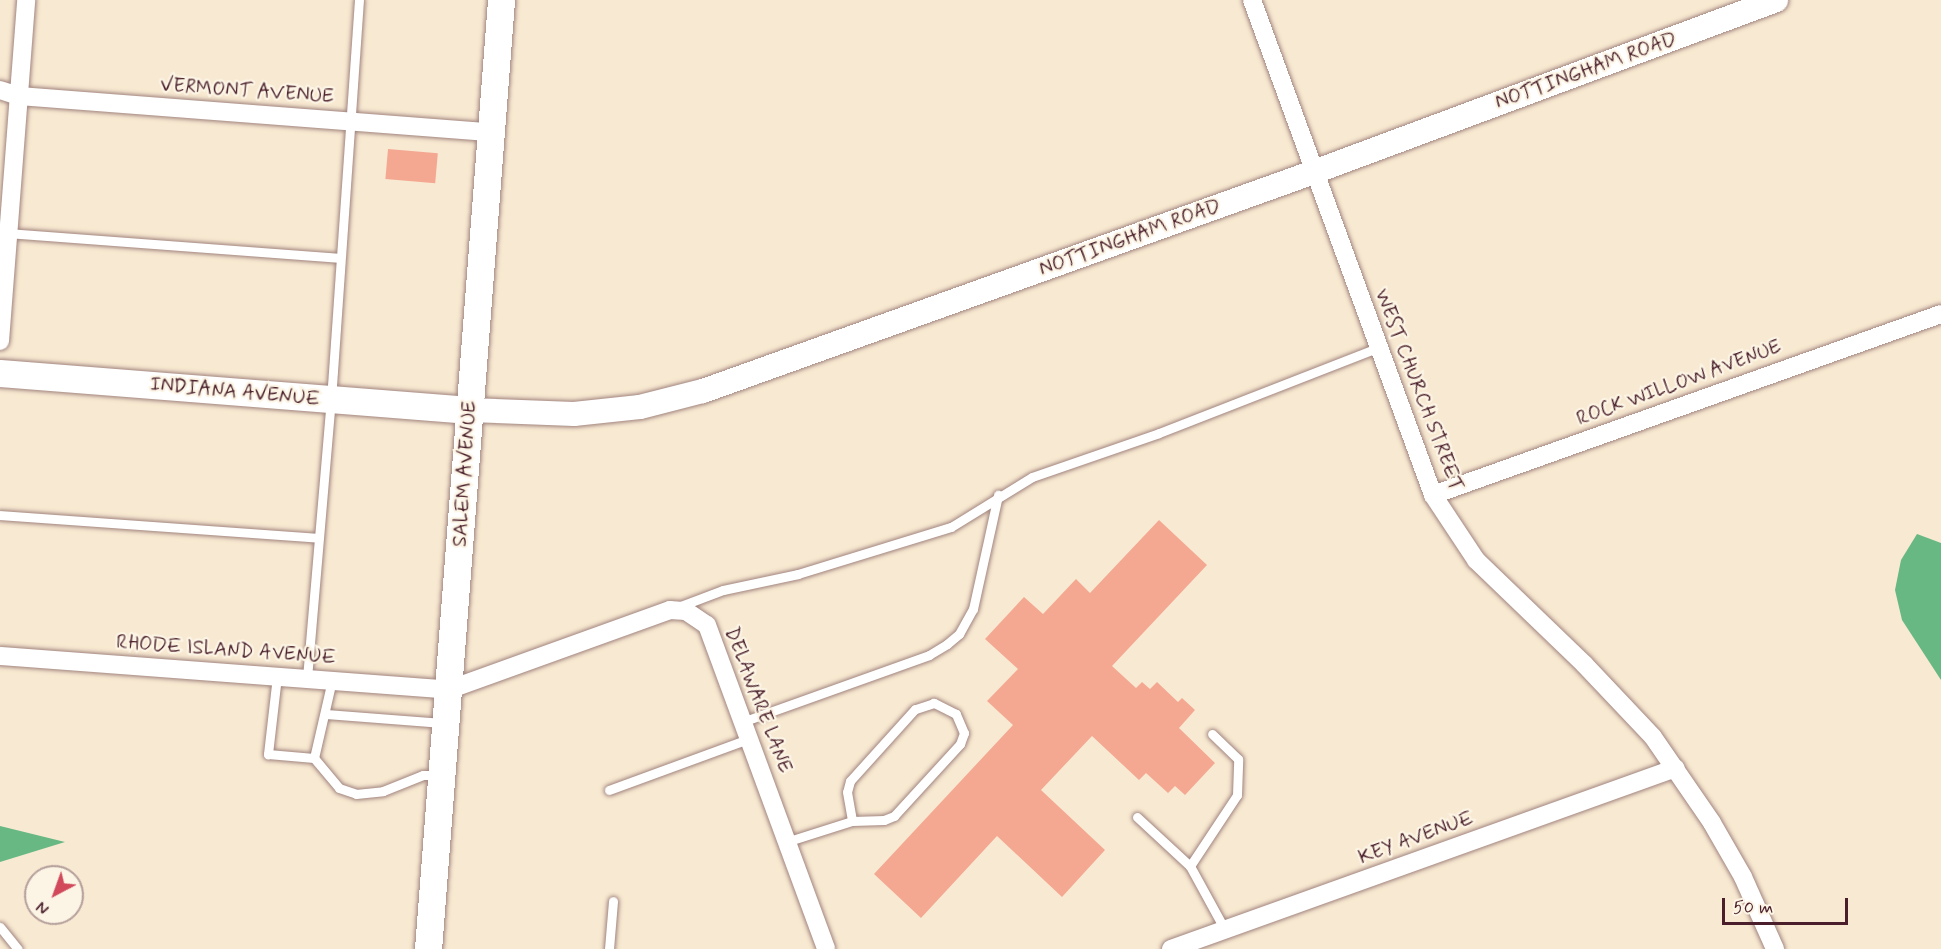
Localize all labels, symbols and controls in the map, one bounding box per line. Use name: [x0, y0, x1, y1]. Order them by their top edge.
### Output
street label: NOTTINGHAM ROAD: [1493, 27, 1679, 115]
street label: VERMONT AVENUE: [159, 73, 335, 109]
street label: NOTTINGHAM ROAD: [1037, 194, 1223, 282]
street label: WEST CHURCH STREET: [1369, 284, 1469, 496]
street label: ROCK WILLOW AVENUE: [1572, 334, 1786, 432]
street label: INDIANA AVENUE: [149, 373, 321, 411]
street label: SALEM AVENUE: [448, 399, 482, 549]
street label: DELAWARE LANE: [718, 621, 798, 779]
street label: RHODE ISLAND AVENUE: [113, 630, 339, 670]
street label: KEY AVENUE: [1356, 806, 1476, 870]
north arrow: [24, 865, 84, 925]
scale bar: [1725, 886, 1851, 924]
text: N: [32, 896, 54, 919]
text: 50 m: [1733, 896, 1773, 920]

